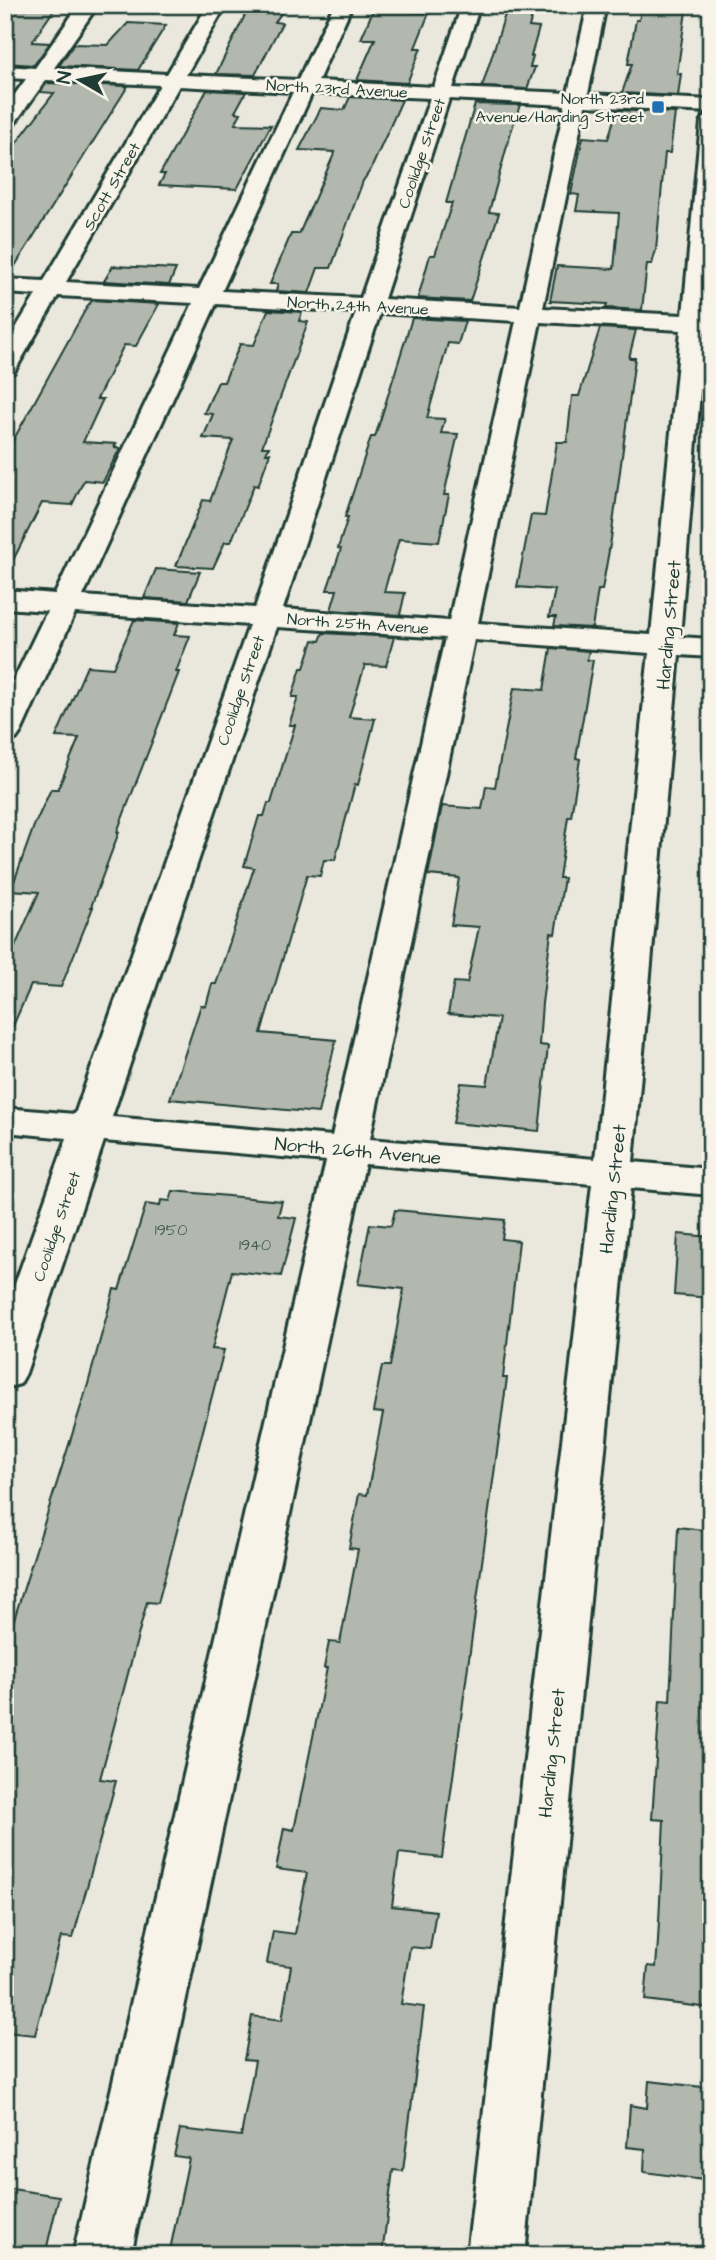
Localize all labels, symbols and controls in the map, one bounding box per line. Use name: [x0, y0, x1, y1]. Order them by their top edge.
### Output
north arrow: [46, 46, 116, 116]
text: N: [50, 69, 79, 86]
street label: North 23rd Avenue: [266, 74, 408, 104]
place label: North 23rd Avenue/Harding Street: [475, 88, 645, 129]
street label: Coolidge Street: [393, 95, 452, 212]
marker: North 23rd Avenue/Harding Street: [650, 99, 666, 115]
street label: Scott Street: [78, 138, 146, 234]
street label: North 24th Avenue: [287, 291, 430, 321]
street label: Harding Street: [650, 559, 690, 691]
street label: North 25th Avenue: [286, 608, 430, 640]
street label: Coolidge Street: [212, 632, 271, 749]
street label: Harding Street: [593, 1123, 635, 1255]
street label: North 26th Avenue: [274, 1131, 442, 1172]
street label: Coolidge Street: [28, 1168, 87, 1285]
house number: 1950: [155, 1219, 187, 1241]
house number: 1940: [239, 1234, 271, 1256]
street label: Harding Street: [532, 1687, 574, 1819]

